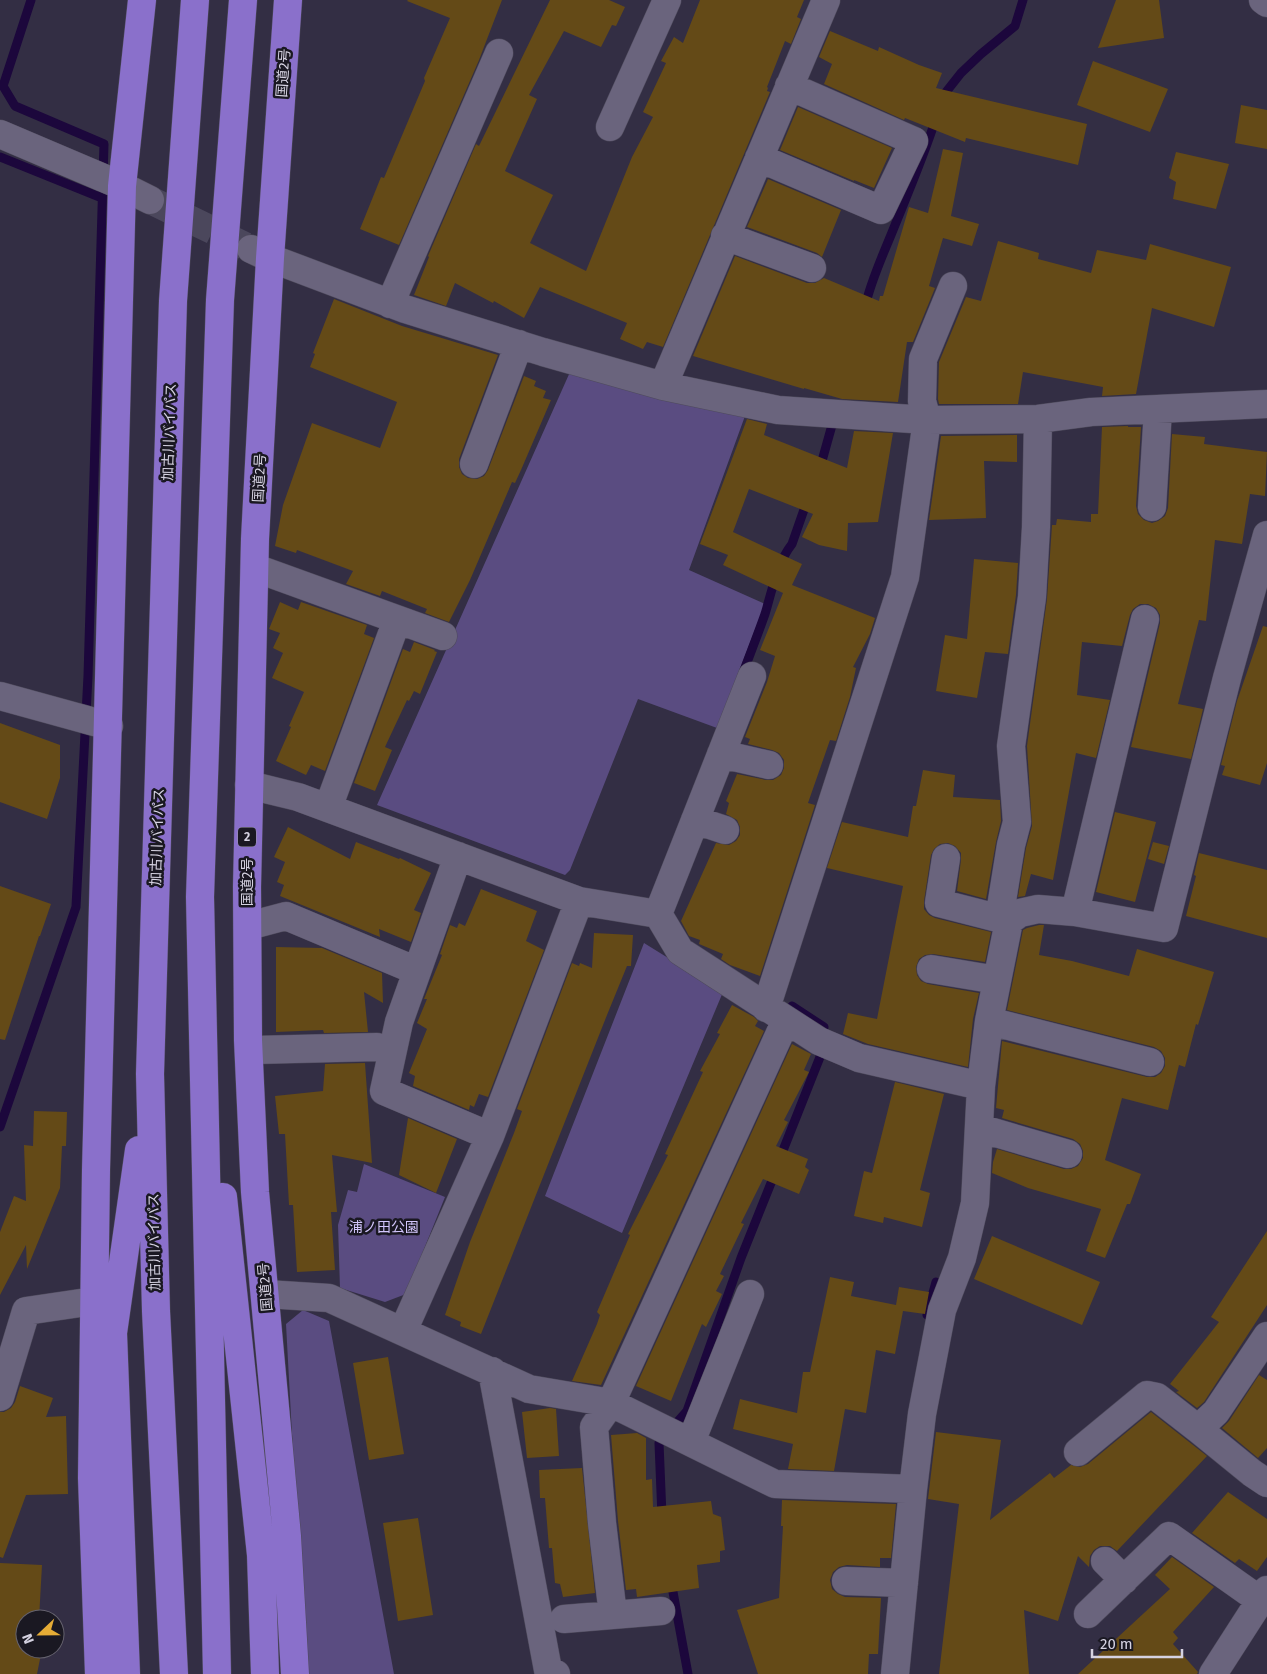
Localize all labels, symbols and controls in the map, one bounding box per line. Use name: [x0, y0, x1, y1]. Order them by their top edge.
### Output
street label: 国道2号: [273, 48, 294, 98]
street label: 加古川バイパス: [159, 383, 180, 481]
street label: 国道2号: [250, 453, 269, 503]
street label: 加古川バイパス: [147, 788, 168, 886]
road number: 2: [238, 828, 256, 846]
street label: 国道2号: [239, 858, 256, 906]
street label: 加古川バイパス: [145, 1193, 164, 1291]
park label: 浦ノ田公園: [349, 1219, 419, 1236]
street label: 国道2号: [255, 1262, 276, 1312]
north arrow: [15, 1609, 65, 1659]
scale bar: [1092, 1626, 1182, 1658]
text: N: [19, 1631, 38, 1646]
text: 20 m: [1100, 1635, 1133, 1653]

